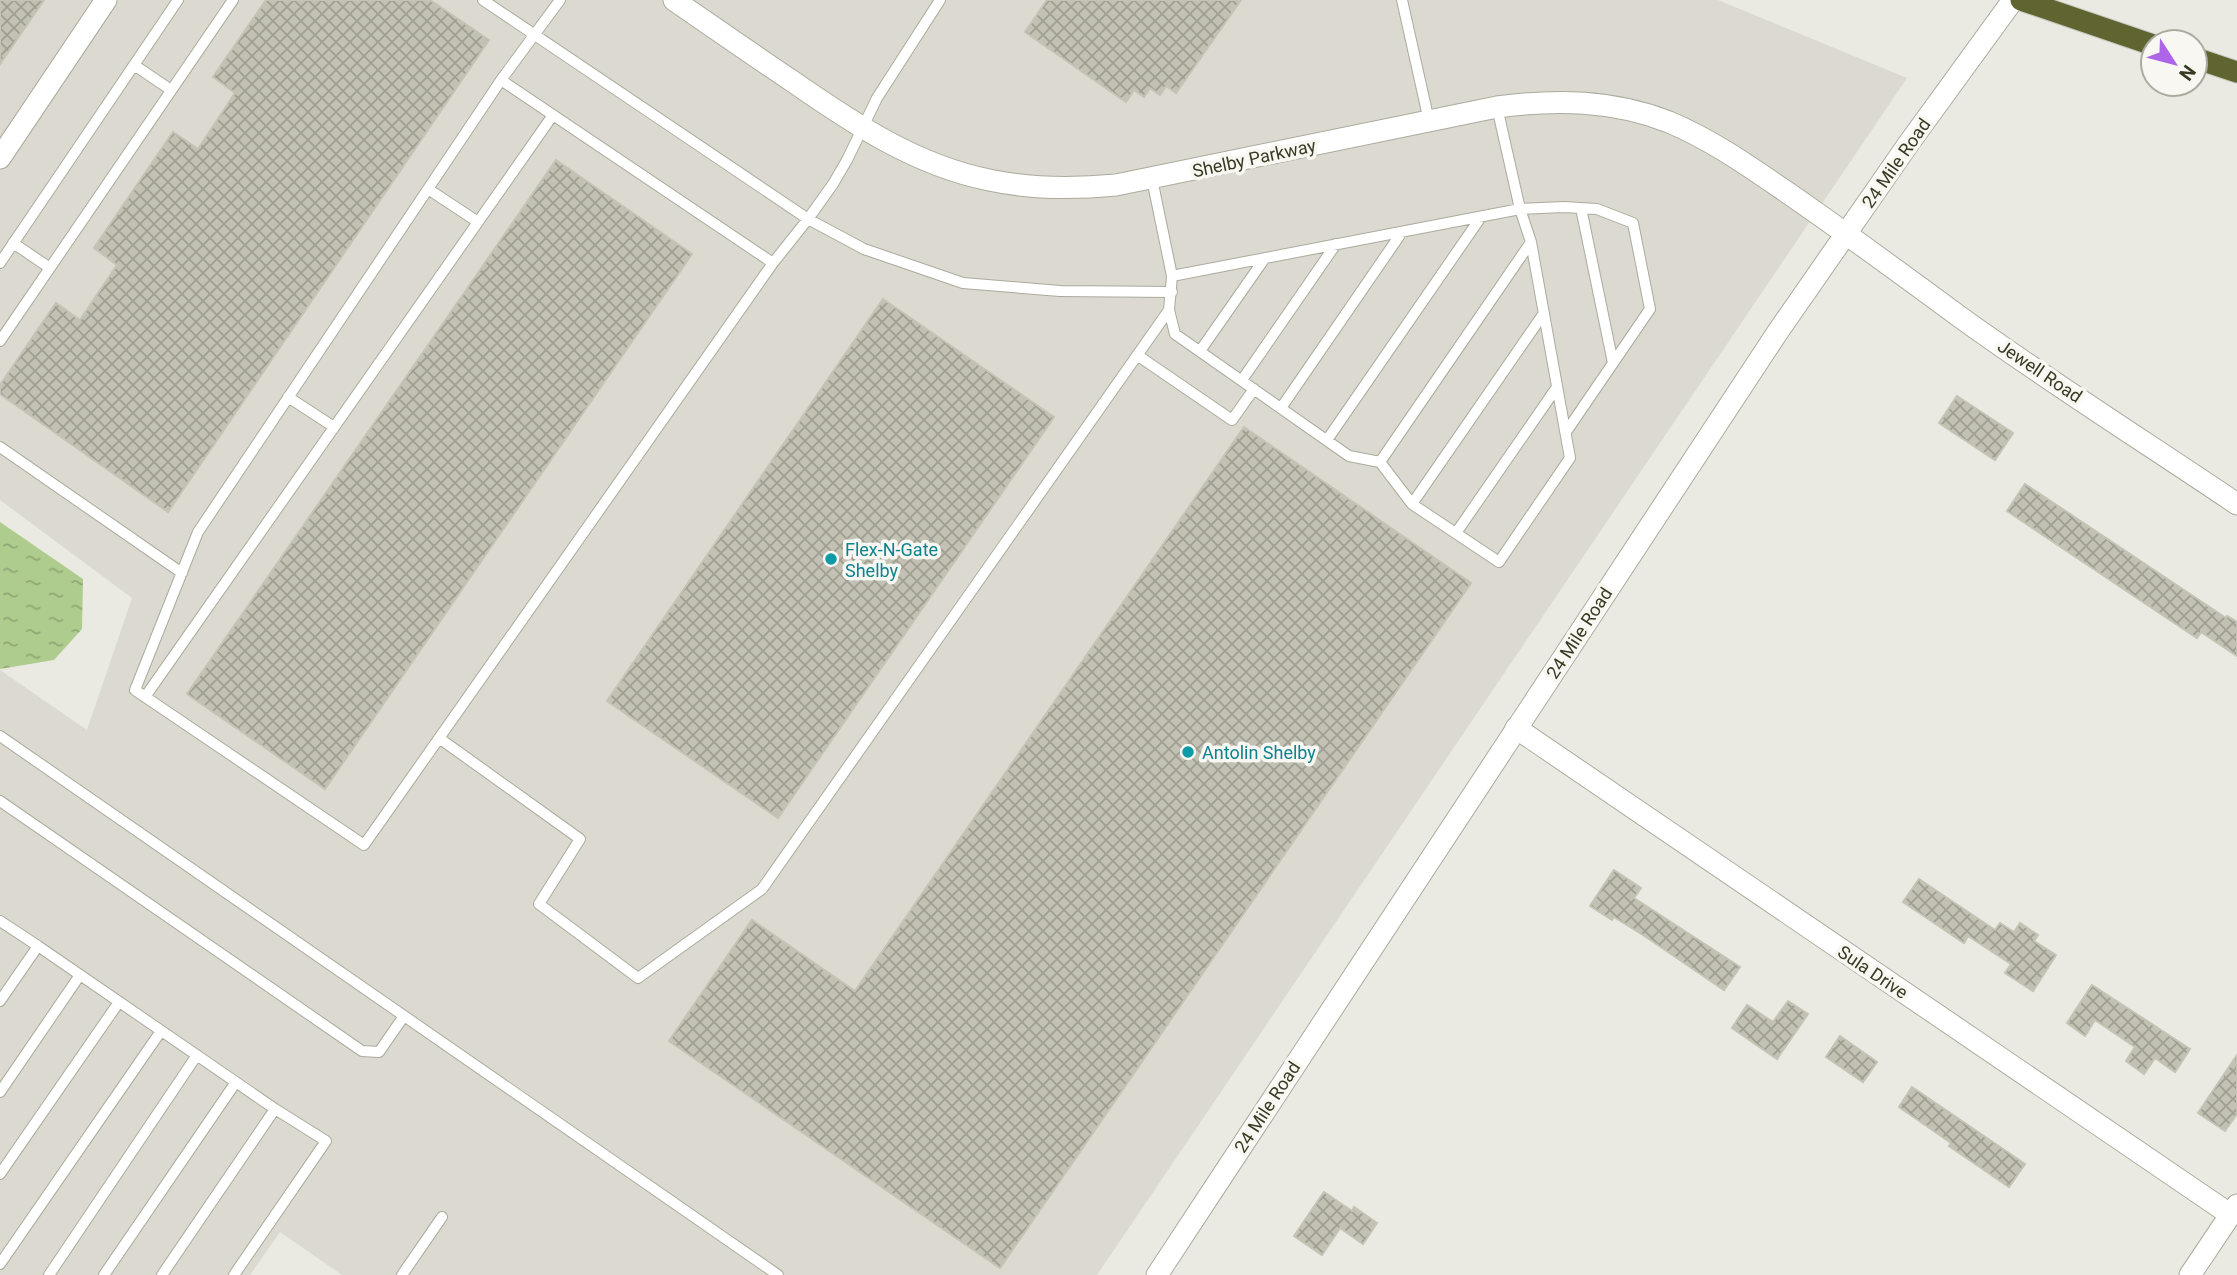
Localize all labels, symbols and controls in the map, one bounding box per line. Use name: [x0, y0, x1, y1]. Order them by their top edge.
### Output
north arrow: [2139, 28, 2209, 98]
text: N: [2174, 61, 2201, 85]
street label: 24 Mile Road: [1857, 114, 1935, 212]
street label: Shelby Parkway: [1190, 135, 1318, 181]
street label: Jewell Road: [1994, 335, 2086, 407]
place label: Flex-N-Gate Shelby: [845, 539, 938, 581]
marker: Flex-N-Gate Shelby: [823, 551, 839, 567]
street label: 24 Mile Road: [1542, 583, 1616, 683]
place label: Antolin Shelby: [1202, 742, 1316, 763]
marker: Antolin Shelby: [1180, 744, 1196, 760]
street label: Sula Drive: [1834, 941, 1912, 1003]
street label: 24 Mile Road: [1230, 1057, 1304, 1157]

